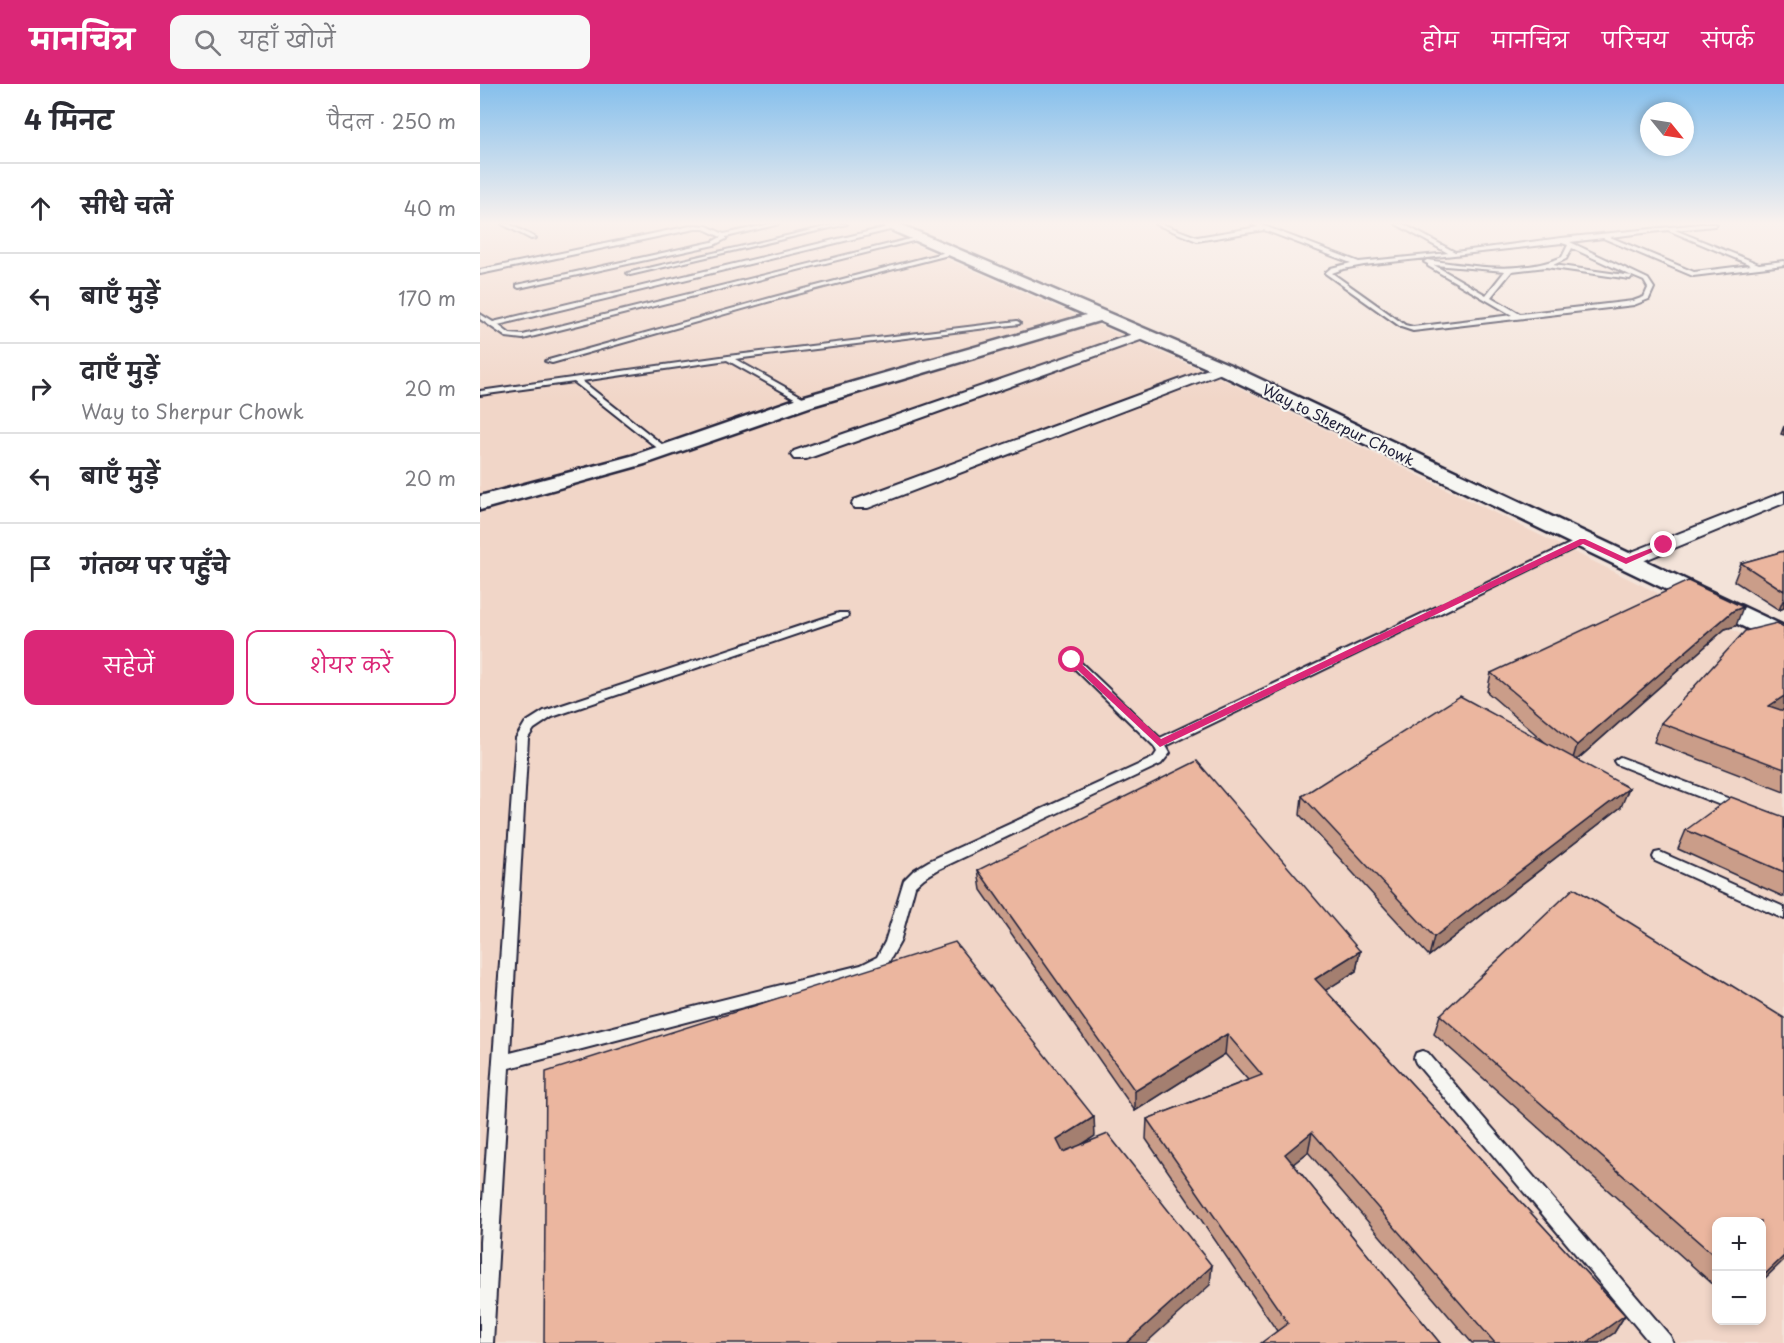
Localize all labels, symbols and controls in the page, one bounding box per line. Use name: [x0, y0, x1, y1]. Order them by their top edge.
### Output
search box: [170, 15, 590, 69]
text: मानचित्र: [30, 17, 134, 60]
text: यहाँ खोजें: [239, 22, 335, 55]
text: होम: [1422, 23, 1459, 55]
text: मानचित्र: [1492, 23, 1569, 55]
text: परिचय: [1602, 23, 1668, 55]
text: संपर्क: [1701, 23, 1754, 55]
icon: search: [191, 26, 224, 59]
text: 4 मिनट: [24, 100, 113, 139]
north arrow: [1640, 102, 1694, 156]
text: पैदल · 250 m: [327, 106, 456, 136]
text: सीधे चलें: [81, 188, 173, 221]
icon: ahead: [24, 192, 57, 225]
text: 40 m: [404, 193, 456, 223]
text: बाएँ मुड़ें: [81, 278, 160, 311]
icon: left: [24, 282, 57, 315]
text: 170 m: [398, 283, 456, 313]
text: दाएँ मुड़ें: [81, 353, 159, 386]
icon: right: [24, 372, 57, 405]
text: 20 m: [404, 373, 456, 403]
street label: Way to Sherpur Chowk: [1259, 377, 1420, 471]
text: Way to Sherpur Chowk: [81, 396, 304, 426]
text: बाएँ मुड़ें: [81, 458, 160, 491]
icon: left: [24, 462, 57, 495]
text: 20 m: [404, 463, 456, 493]
route end: [1650, 531, 1676, 557]
text: गंतव्य पर पहुँचे: [81, 548, 229, 581]
icon: arrive: [24, 552, 57, 585]
button: सहेजें: [24, 630, 234, 705]
button: शेयर करें: [246, 630, 456, 705]
route start: [1058, 646, 1084, 672]
map controls: [1712, 1217, 1766, 1325]
button: +: [1712, 1217, 1766, 1271]
button: −: [1712, 1271, 1766, 1325]

